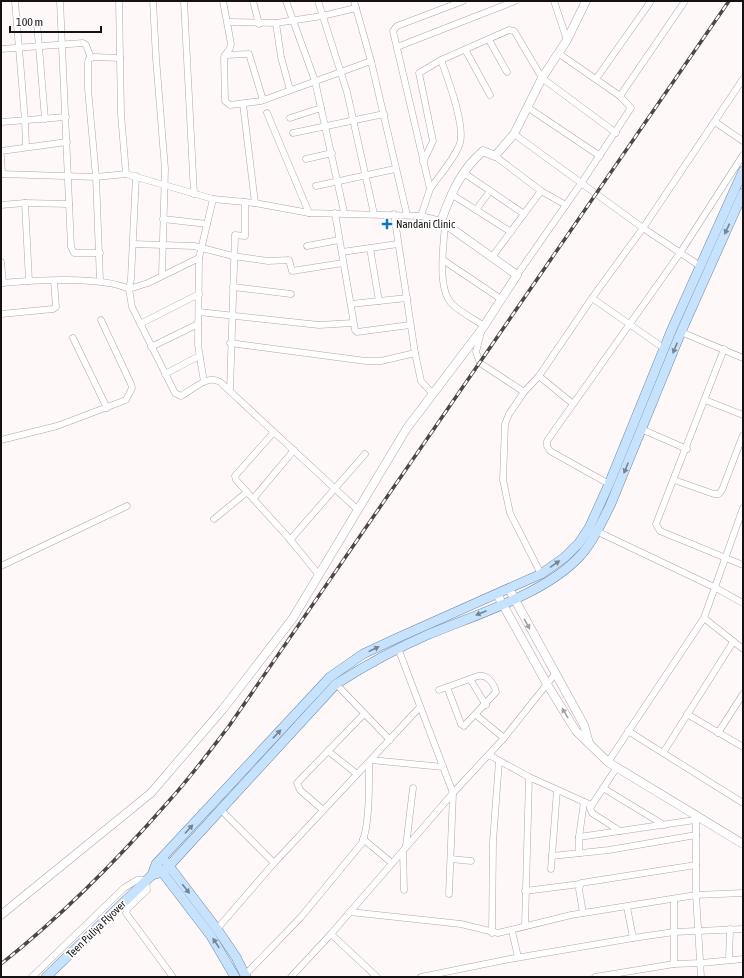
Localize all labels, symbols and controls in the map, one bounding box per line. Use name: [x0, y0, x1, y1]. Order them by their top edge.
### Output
scale bar: [10, 8, 101, 34]
text: 100 m: [16, 15, 43, 29]
marker: Nandani Clinic: [381, 218, 393, 230]
place label: Nandani Clinic: [396, 218, 456, 230]
one-way arrow: [724, 224, 730, 235]
one-way arrow: [671, 342, 678, 354]
one-way arrow: [622, 463, 628, 475]
one-way arrow: [550, 560, 560, 568]
one-way arrow: [476, 610, 487, 616]
one-way arrow: [524, 618, 530, 629]
one-way arrow: [368, 646, 380, 652]
one-way arrow: [561, 708, 569, 718]
one-way arrow: [272, 729, 282, 739]
one-way arrow: [184, 824, 193, 834]
one-way arrow: [182, 883, 191, 894]
street label: Teen Puliya Flyover: [64, 897, 129, 960]
one-way arrow: [212, 937, 219, 949]

